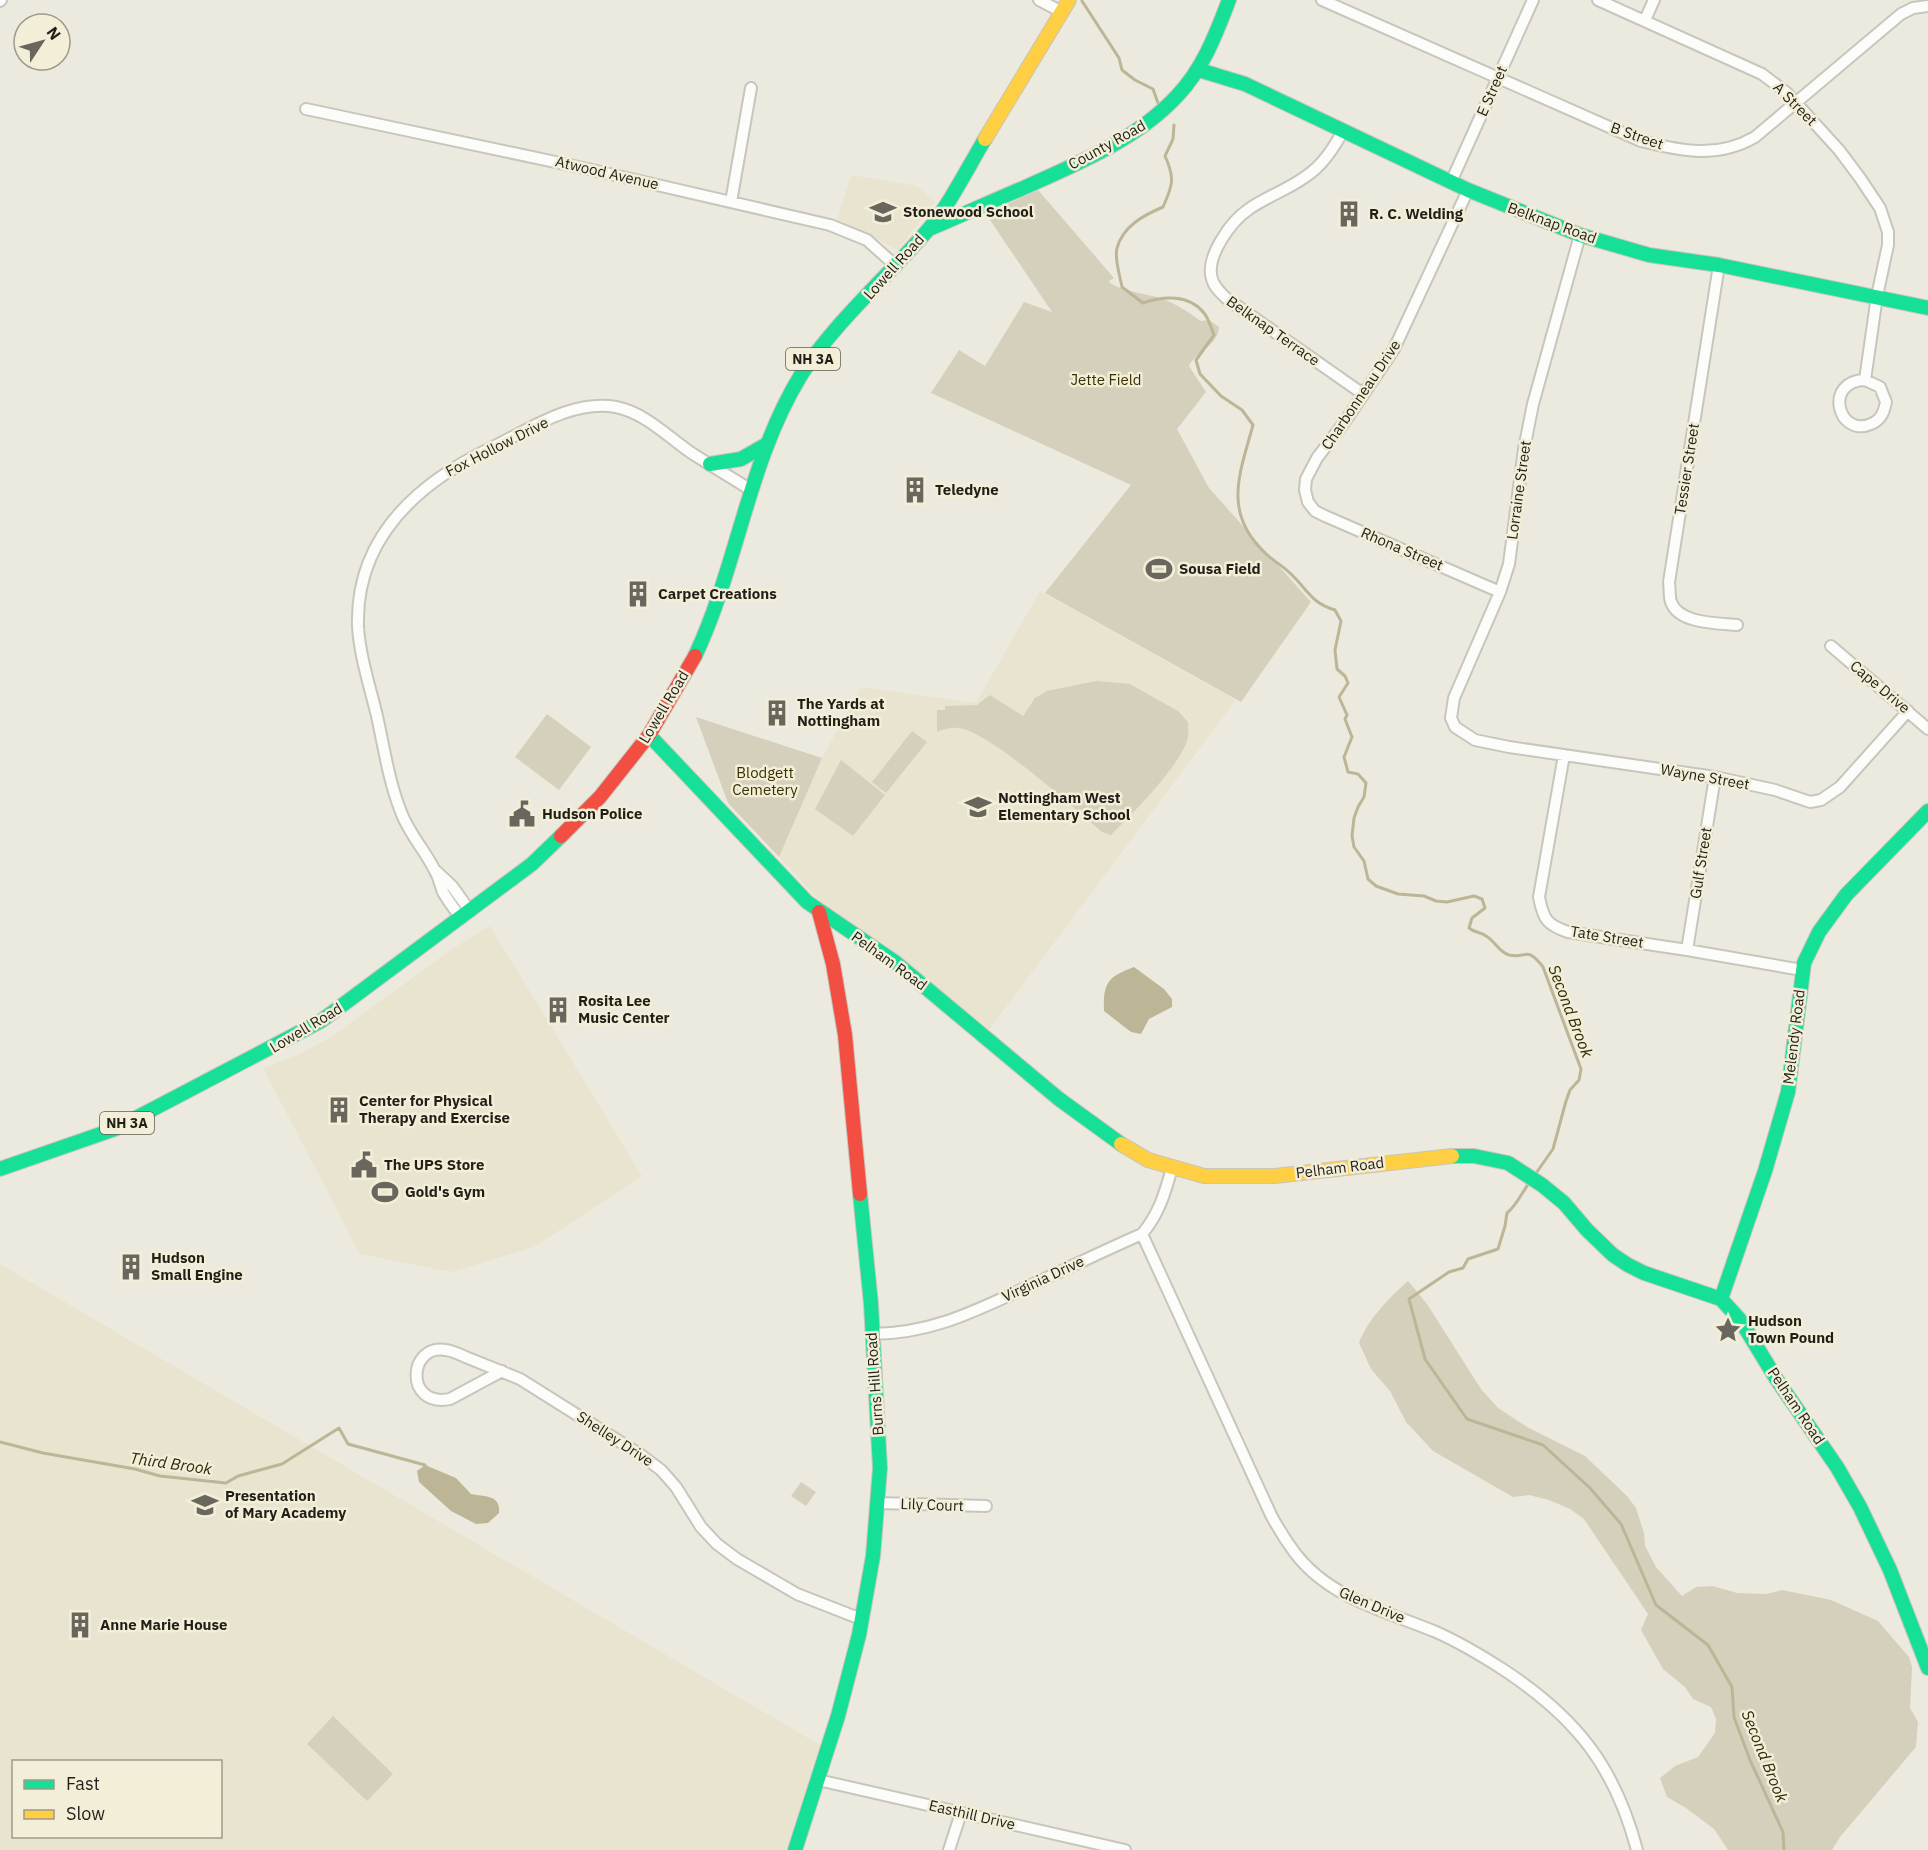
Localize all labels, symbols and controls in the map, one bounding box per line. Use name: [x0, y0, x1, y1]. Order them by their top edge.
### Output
north arrow: [12, 12, 72, 72]
text: N: [43, 23, 66, 44]
street label: E Street: [1472, 63, 1511, 119]
street label: A Street: [1769, 78, 1821, 130]
street label: County Road: [1065, 116, 1149, 174]
street label: B Street: [1608, 118, 1666, 153]
street label: Atwood Avenue: [554, 151, 661, 194]
school or university icon: Stonewood School: [868, 197, 898, 227]
street label: Belknap Road: [1505, 198, 1599, 247]
building icon: R. C. Welding: [1334, 199, 1364, 229]
place label: Stonewood School: [903, 202, 1034, 221]
place label: R. C. Welding: [1369, 204, 1464, 223]
street label: Lowell Road: [859, 230, 928, 303]
street label: Belknap Terrace: [1223, 291, 1323, 370]
street label: Charbonneau Drive: [1317, 336, 1404, 453]
road number: NH 3A: [786, 348, 840, 370]
park label: Jette Field: [1070, 370, 1142, 389]
street label: Fox Hollow Drive: [442, 413, 551, 481]
street label: Tessier Street: [1670, 422, 1703, 516]
street label: Lorraine Street: [1502, 439, 1535, 541]
building icon: Teledyne: [900, 475, 930, 505]
place label: Teledyne: [935, 480, 999, 499]
street label: Rhona Street: [1358, 523, 1446, 574]
sports icon: Sousa Field: [1144, 554, 1174, 584]
place label: Sousa Field: [1179, 559, 1261, 578]
building icon: Carpet Creations: [623, 579, 653, 609]
place label: Carpet Creations: [658, 584, 777, 603]
street label: Cape Drive: [1846, 656, 1914, 717]
street label: Lowell Road: [634, 667, 693, 747]
place label: The Yards at Nottingham: [797, 694, 885, 730]
building icon: The Yards at Nottingham: [762, 698, 792, 728]
street label: Wayne Street: [1659, 759, 1751, 794]
park label: Blodgett Cemetery: [732, 763, 798, 799]
place label: Nottingham West Elementary School: [998, 788, 1131, 824]
school or university icon: Nottingham West Elementary School: [963, 792, 993, 822]
public building icon: Hudson Police: [507, 799, 537, 829]
place label: Hudson Police: [542, 804, 642, 823]
street label: Gulf Street: [1685, 826, 1716, 900]
street label: Tate Street: [1569, 921, 1645, 952]
street label: Pelham Road: [848, 927, 931, 994]
water label: Second Brook: [1544, 962, 1598, 1061]
street label: Melendy Road: [1778, 988, 1809, 1085]
place label: Rosita Lee Music Center: [578, 991, 670, 1027]
building icon: Rosita Lee Music Center: [543, 995, 573, 1025]
street label: Lowell Road: [266, 998, 346, 1057]
place label: Center for Physical Therapy and Exercise: [359, 1091, 510, 1127]
building icon: Center for Physical Therapy and Exercise: [324, 1095, 354, 1125]
road number: NH 3A: [100, 1112, 154, 1134]
public building icon: The UPS Store: [349, 1150, 379, 1180]
street label: Pelham Road: [1295, 1153, 1385, 1182]
place label: The UPS Store: [384, 1155, 485, 1174]
sports icon: Gold's Gym: [370, 1177, 400, 1207]
place label: Gold's Gym: [405, 1182, 485, 1201]
place label: Hudson Small Engine: [151, 1248, 243, 1284]
street label: Virginia Drive: [999, 1251, 1087, 1306]
building icon: Hudson Small Engine: [116, 1252, 146, 1282]
place label: Hudson Town Pound: [1748, 1311, 1834, 1347]
place icon: Hudson Town Pound: [1713, 1315, 1743, 1345]
street label: Burns Hill Road: [861, 1332, 888, 1436]
street label: Pelham Road: [1764, 1364, 1829, 1448]
street label: Shelley Drive: [573, 1407, 657, 1470]
water label: Third Brook: [129, 1447, 214, 1479]
place label: Presentation of Mary Academy: [225, 1486, 346, 1522]
school or university icon: Presentation of Mary Academy: [190, 1490, 220, 1520]
street label: Lily Court: [900, 1494, 964, 1515]
street label: Glen Drive: [1336, 1582, 1408, 1627]
building icon: Anne Marie House: [65, 1610, 95, 1640]
place label: Anne Marie House: [100, 1615, 228, 1634]
water label: Second Brook: [1737, 1707, 1793, 1806]
legend: [12, 1760, 222, 1838]
text: Fast: [66, 1772, 100, 1795]
street label: Easthill Drive: [927, 1795, 1017, 1834]
text: Slow: [66, 1802, 105, 1825]

